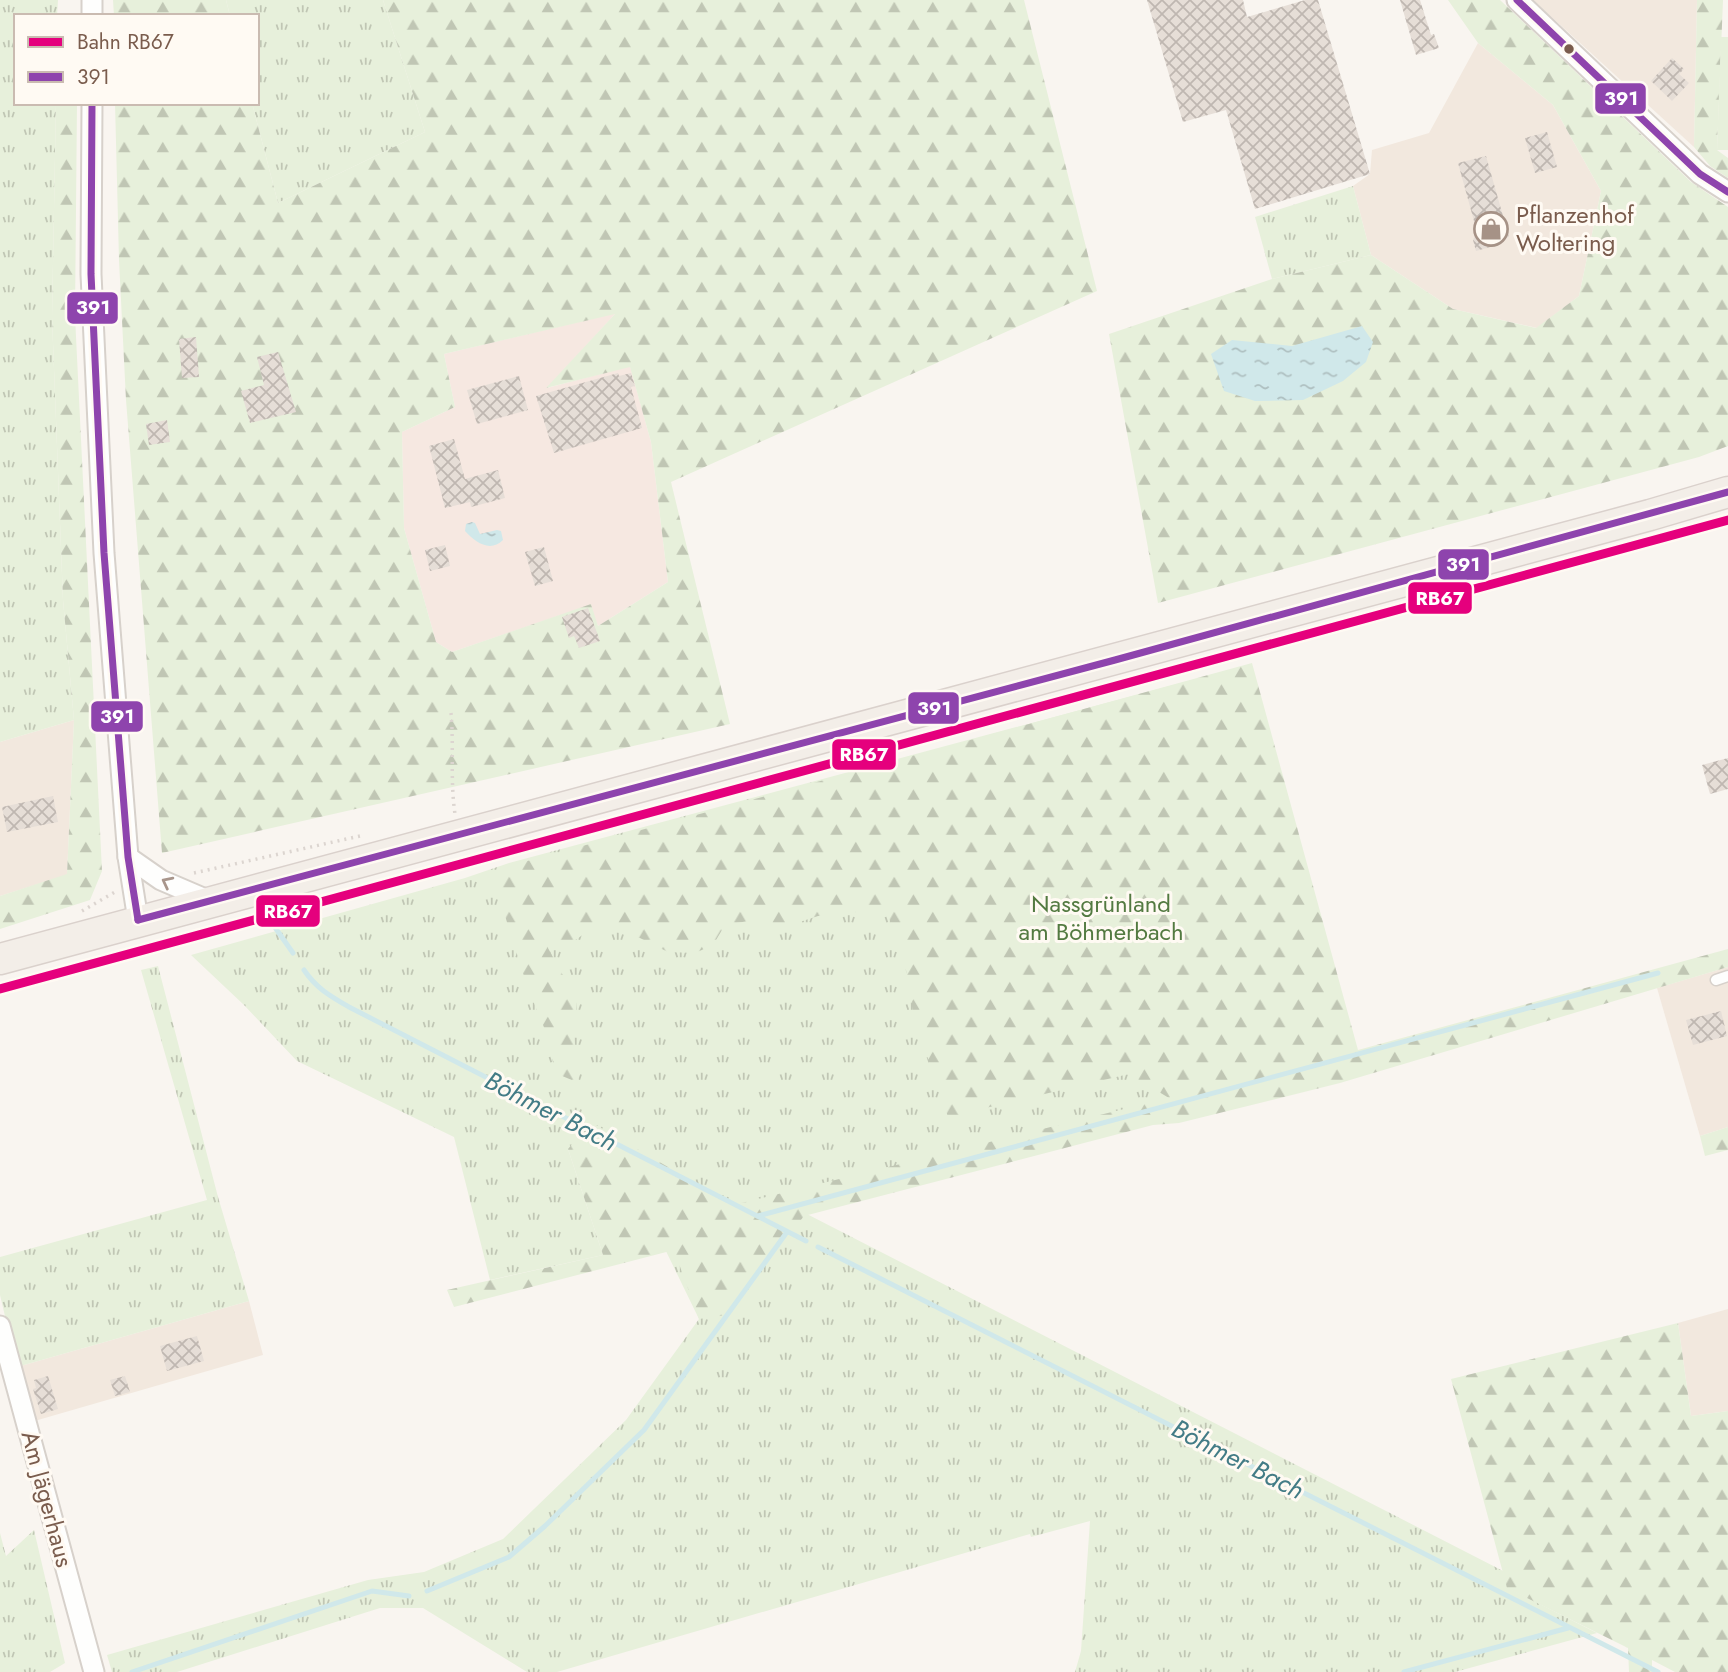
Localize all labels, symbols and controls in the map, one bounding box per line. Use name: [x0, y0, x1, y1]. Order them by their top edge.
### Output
legend: [14, 14, 259, 105]
text: Bahn RB67: [77, 27, 174, 57]
unlabelled marker: [1562, 42, 1576, 56]
text: 391: [77, 62, 110, 92]
line badge: 391: [1594, 82, 1647, 115]
text: 391: [1604, 85, 1638, 112]
place label: Pflanzenhof Woltering: [1516, 197, 1635, 260]
shop icon: Pflanzenhof Woltering: [1472, 210, 1510, 248]
line badge: 391: [66, 291, 119, 325]
text: 391: [76, 294, 110, 321]
line badge: 391: [1437, 548, 1490, 581]
text: 391: [1446, 551, 1480, 578]
line badge: RB67: [1407, 581, 1473, 615]
text: RB67: [1415, 585, 1465, 612]
line badge: 391: [907, 691, 960, 725]
text: 391: [917, 695, 951, 722]
line badge: 391: [90, 700, 144, 733]
text: 391: [100, 703, 134, 730]
line badge: RB67: [831, 738, 897, 771]
text: RB67: [839, 741, 889, 768]
one-way arrow: [162, 877, 174, 891]
park label: Nassgrünland am Böhmerbach: [1018, 886, 1184, 949]
line badge: RB67: [255, 894, 321, 928]
text: RB67: [263, 898, 313, 925]
water label: Böhmer Bach: [478, 1061, 624, 1161]
water label: Böhmer Bach: [1165, 1409, 1311, 1509]
street label: Am Jägerhaus: [12, 1427, 82, 1571]

